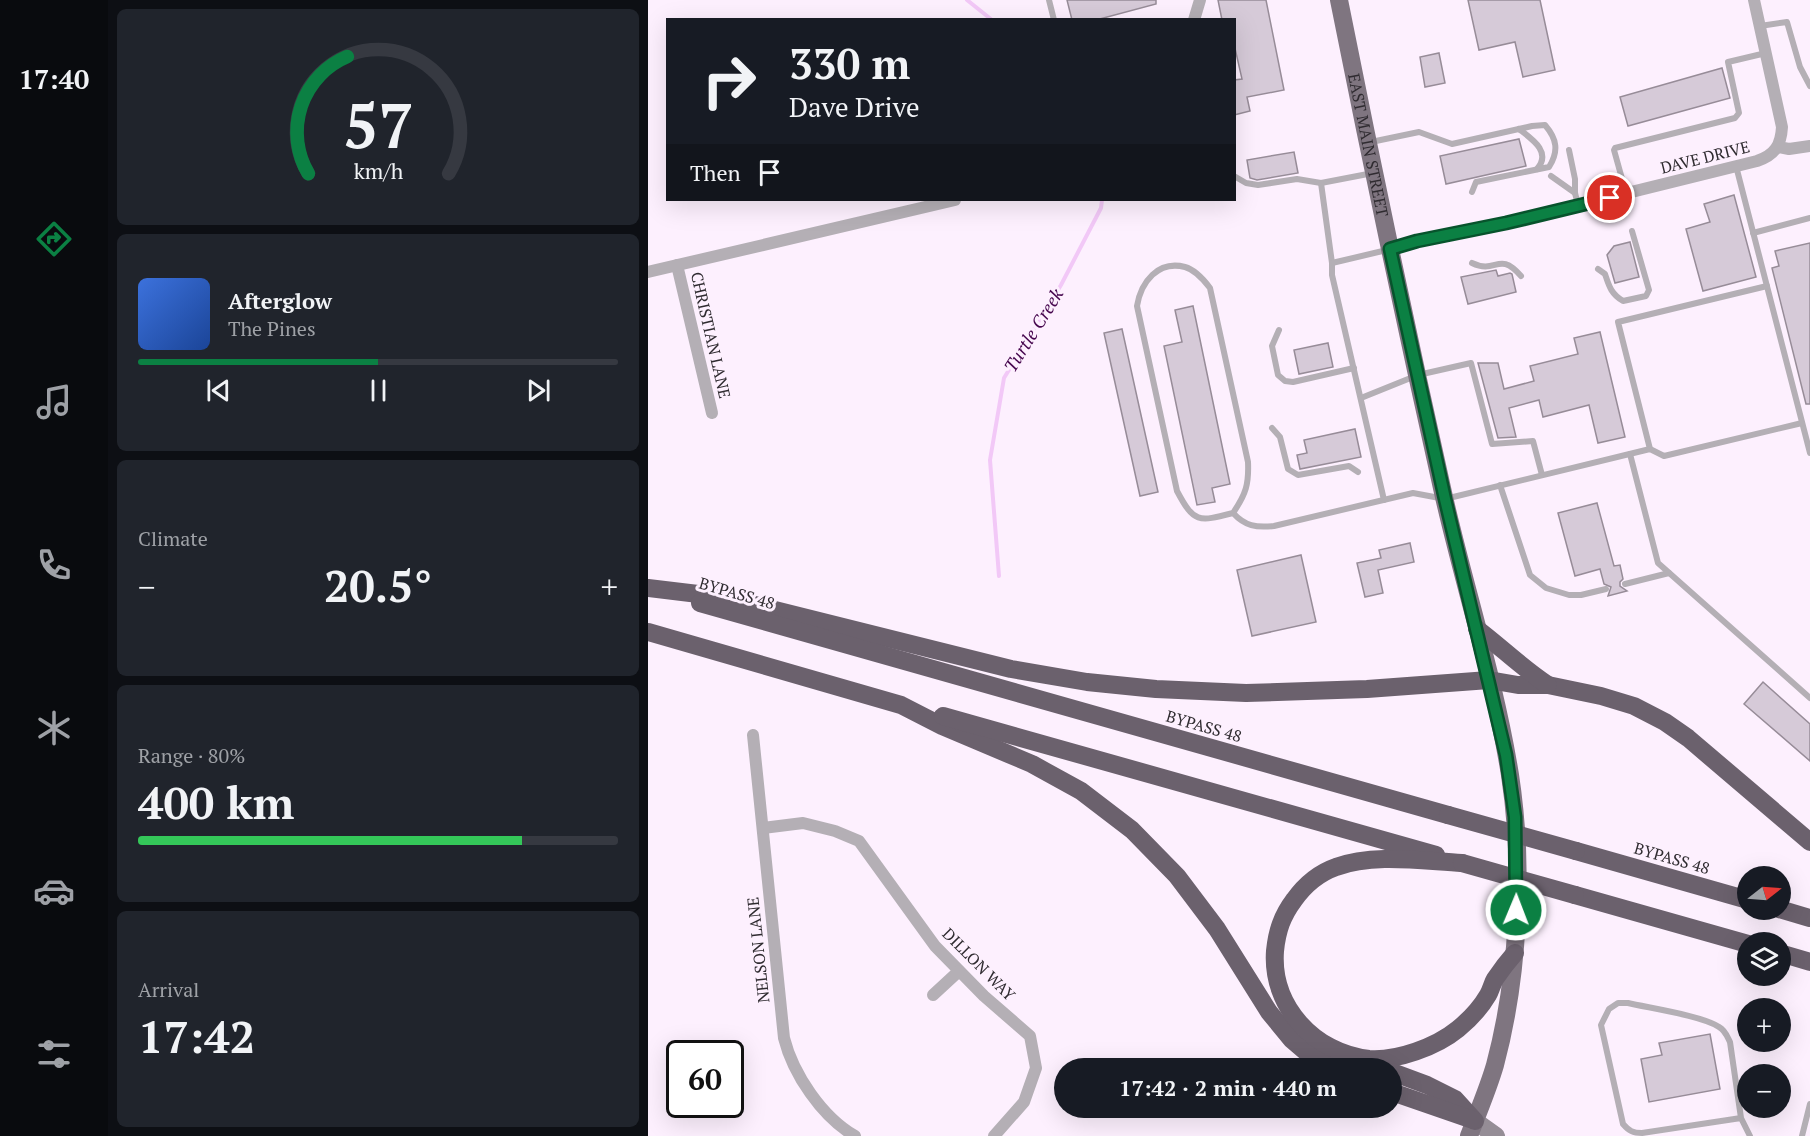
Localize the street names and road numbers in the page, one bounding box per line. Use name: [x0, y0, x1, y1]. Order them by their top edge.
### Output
street label: EAST MAIN STREET: [1343, 71, 1394, 219]
street label: DAVE DRIVE: [1658, 135, 1752, 179]
street label: CHRISTIAN LANE: [686, 270, 736, 400]
street label: BYPASS 48: [697, 572, 777, 614]
street label: BYPASS 48: [1164, 705, 1244, 747]
street label: BYPASS 48: [1632, 837, 1712, 879]
street label: NELSON LANE: [741, 896, 775, 1004]
street label: DILLON WAY: [938, 923, 1021, 1006]

